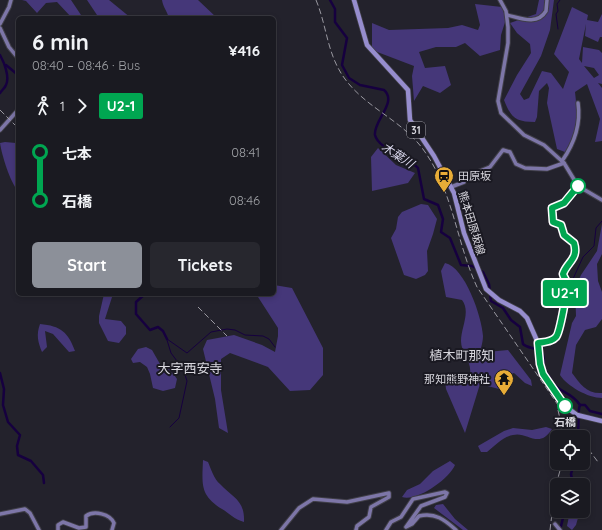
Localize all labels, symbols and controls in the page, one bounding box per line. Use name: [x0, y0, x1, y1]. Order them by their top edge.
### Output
text: 6 min: [32, 28, 89, 56]
text: ¥416: [229, 41, 260, 60]
text: 08:40 – 08:46 · Bus: [32, 57, 140, 73]
icon: walk: [32, 95, 54, 117]
icon: forward: [71, 95, 93, 117]
text: U2-1: [107, 97, 135, 115]
text: 1: [60, 98, 65, 114]
road number: 31: [407, 122, 425, 138]
water label: 木葉川: [379, 139, 419, 172]
text: 七本: [62, 144, 92, 163]
text: 08:41: [231, 144, 260, 160]
station icon: 田原坂: [433, 165, 455, 193]
place label: 田原坂: [458, 169, 491, 183]
unlabelled marker: [570, 178, 586, 194]
street label: 熊本田原坂線: [456, 189, 488, 257]
text: 石橋: [62, 192, 92, 211]
text: 08:46: [229, 192, 260, 208]
button: Start: [32, 242, 142, 288]
button: Tickets: [150, 242, 260, 288]
line badge: U2-1: [537, 280, 593, 306]
text: U2-1: [551, 284, 579, 302]
district label: 植木町那知: [429, 347, 495, 363]
district label: 大字西安寺: [157, 360, 223, 376]
temple icon: 那知熊野神社: [493, 368, 515, 396]
place label: 那知熊野神社: [424, 372, 490, 386]
marker: 石橋: [557, 398, 573, 414]
place label: 石橋: [554, 415, 576, 429]
map controls: [550, 430, 590, 518]
button: locate: [550, 430, 590, 470]
button: layers: [550, 478, 590, 518]

